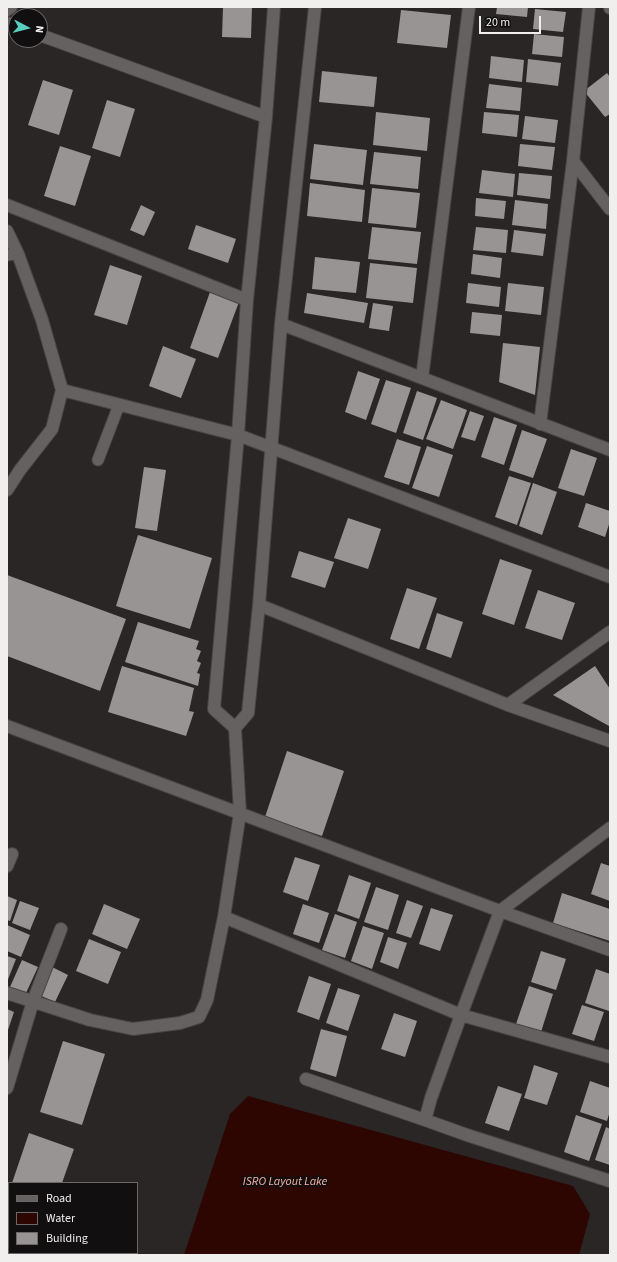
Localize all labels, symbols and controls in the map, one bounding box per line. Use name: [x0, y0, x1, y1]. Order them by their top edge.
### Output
north arrow: [8, 8, 48, 48]
scale bar: [481, 8, 543, 34]
text: 20 m: [486, 14, 510, 31]
text: N: [32, 25, 47, 34]
water label: ISRO Layout Lake: [243, 1175, 327, 1189]
legend: [8, 1182, 138, 1254]
text: Road: [46, 1190, 72, 1207]
text: Water: [46, 1210, 75, 1227]
text: Building: [46, 1230, 88, 1247]

